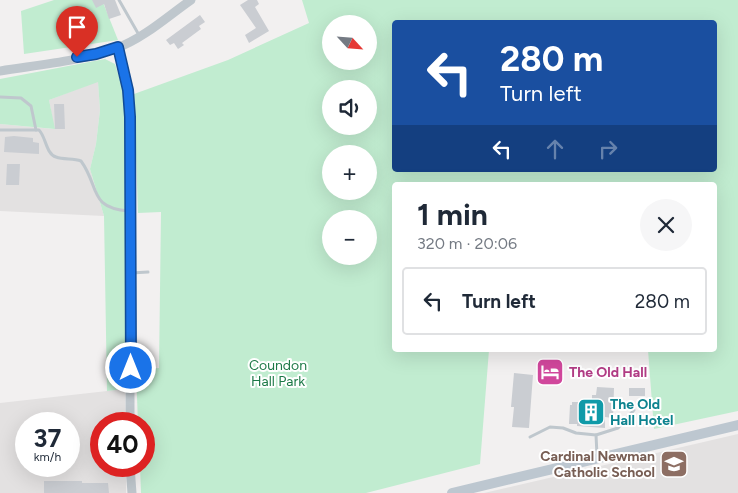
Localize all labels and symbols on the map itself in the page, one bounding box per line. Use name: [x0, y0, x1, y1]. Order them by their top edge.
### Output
pin: [56, 6, 98, 57]
north arrow: [322, 15, 378, 70]
position arrow: [104, 341, 156, 393]
park label: Coundon Hall Park: [249, 357, 307, 390]
hotel icon: The Old Hall: [535, 357, 565, 387]
place label: The Old Hall: [569, 364, 647, 381]
place label: The Old Hall Hotel: [610, 396, 674, 429]
building icon: The Old Hall Hotel: [576, 397, 606, 427]
speed limit sign: 40: [90, 412, 155, 477]
place label: Cardinal Newman Catholic School: [540, 448, 655, 481]
school or university icon: Cardinal Newman Catholic School: [659, 449, 689, 479]

